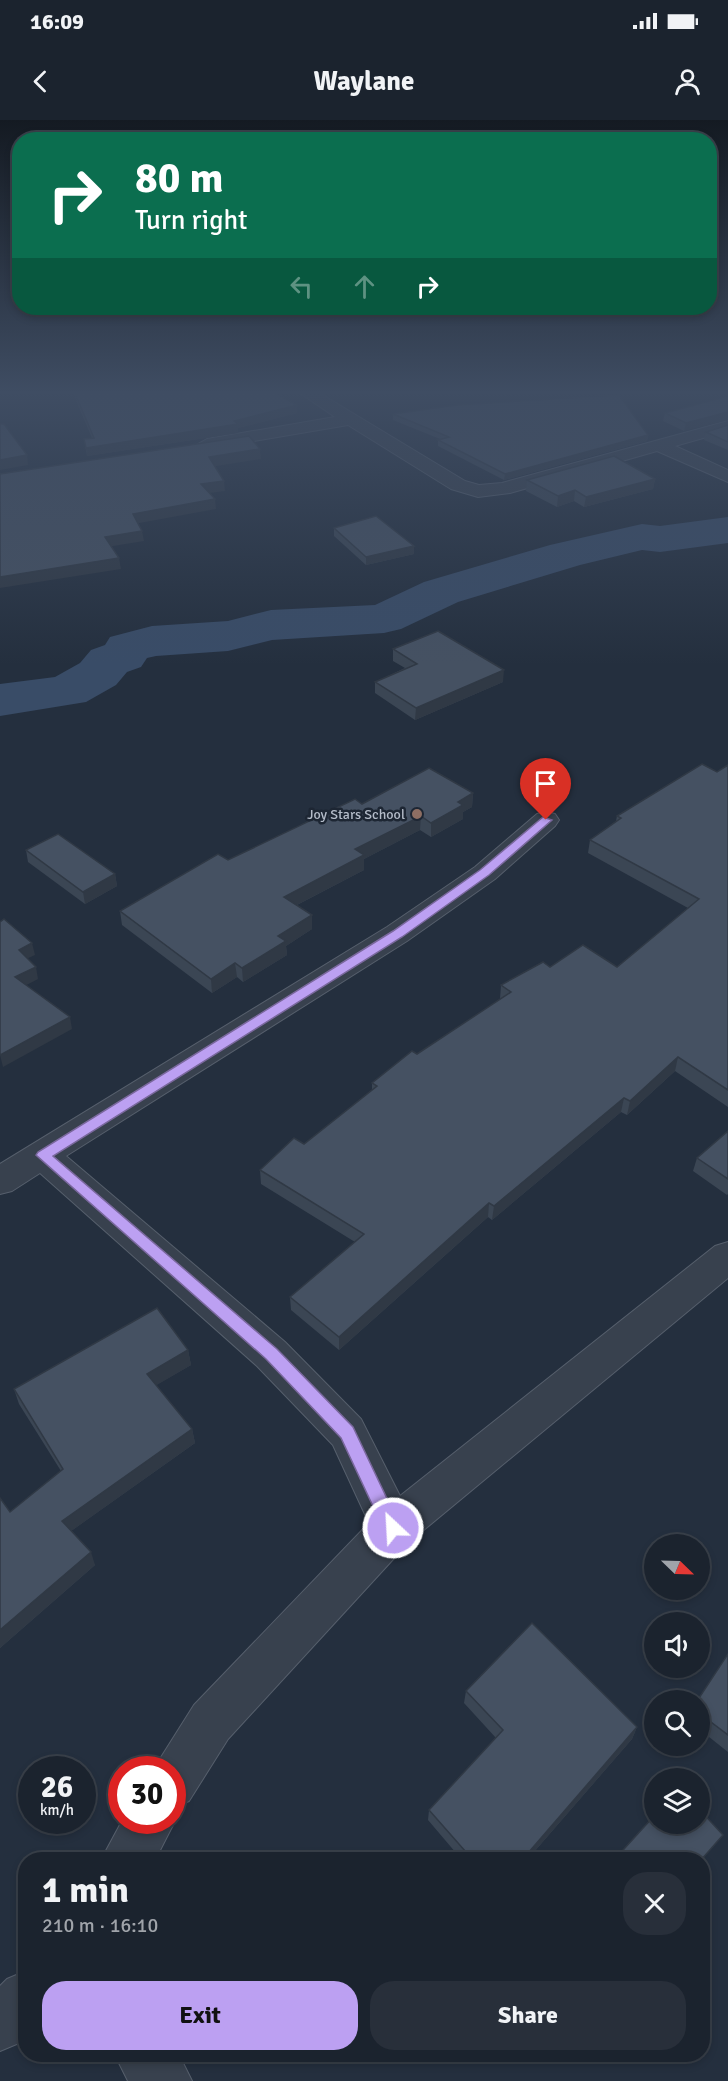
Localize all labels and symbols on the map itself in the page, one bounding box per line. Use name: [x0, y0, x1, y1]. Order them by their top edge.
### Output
pin: [520, 758, 571, 820]
place label: Joy Stars School: [307, 806, 405, 823]
marker: Joy Stars School: [410, 807, 424, 821]
position arrow: [361, 1496, 425, 1560]
north arrow: [644, 1534, 710, 1600]
speed limit sign: 30: [108, 1756, 186, 1834]

